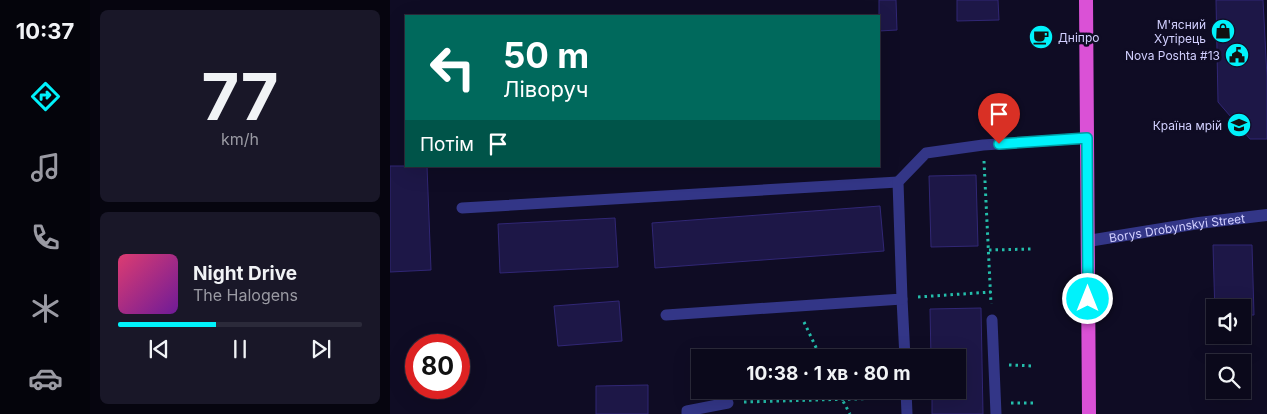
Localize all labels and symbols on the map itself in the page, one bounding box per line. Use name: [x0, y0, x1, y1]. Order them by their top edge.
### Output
place label: М'ясний Хутірець: [1154, 17, 1206, 46]
shop icon: М'ясний Хутірець: [1210, 18, 1236, 44]
cafe icon: Дніпро: [1028, 24, 1054, 50]
place label: Дніпро: [1058, 30, 1099, 45]
public building icon: Nova Poshta #13: [1224, 42, 1250, 68]
place label: Nova Poshta #13: [1125, 48, 1220, 63]
pin: [978, 93, 1020, 144]
school or university icon: Країна мрій: [1226, 112, 1252, 138]
place label: Країна мрій: [1153, 118, 1222, 133]
street label: Borys Drobynskyi Street: [1108, 210, 1246, 245]
position arrow: [1061, 272, 1113, 324]
speed limit sign: 80: [405, 334, 470, 399]

